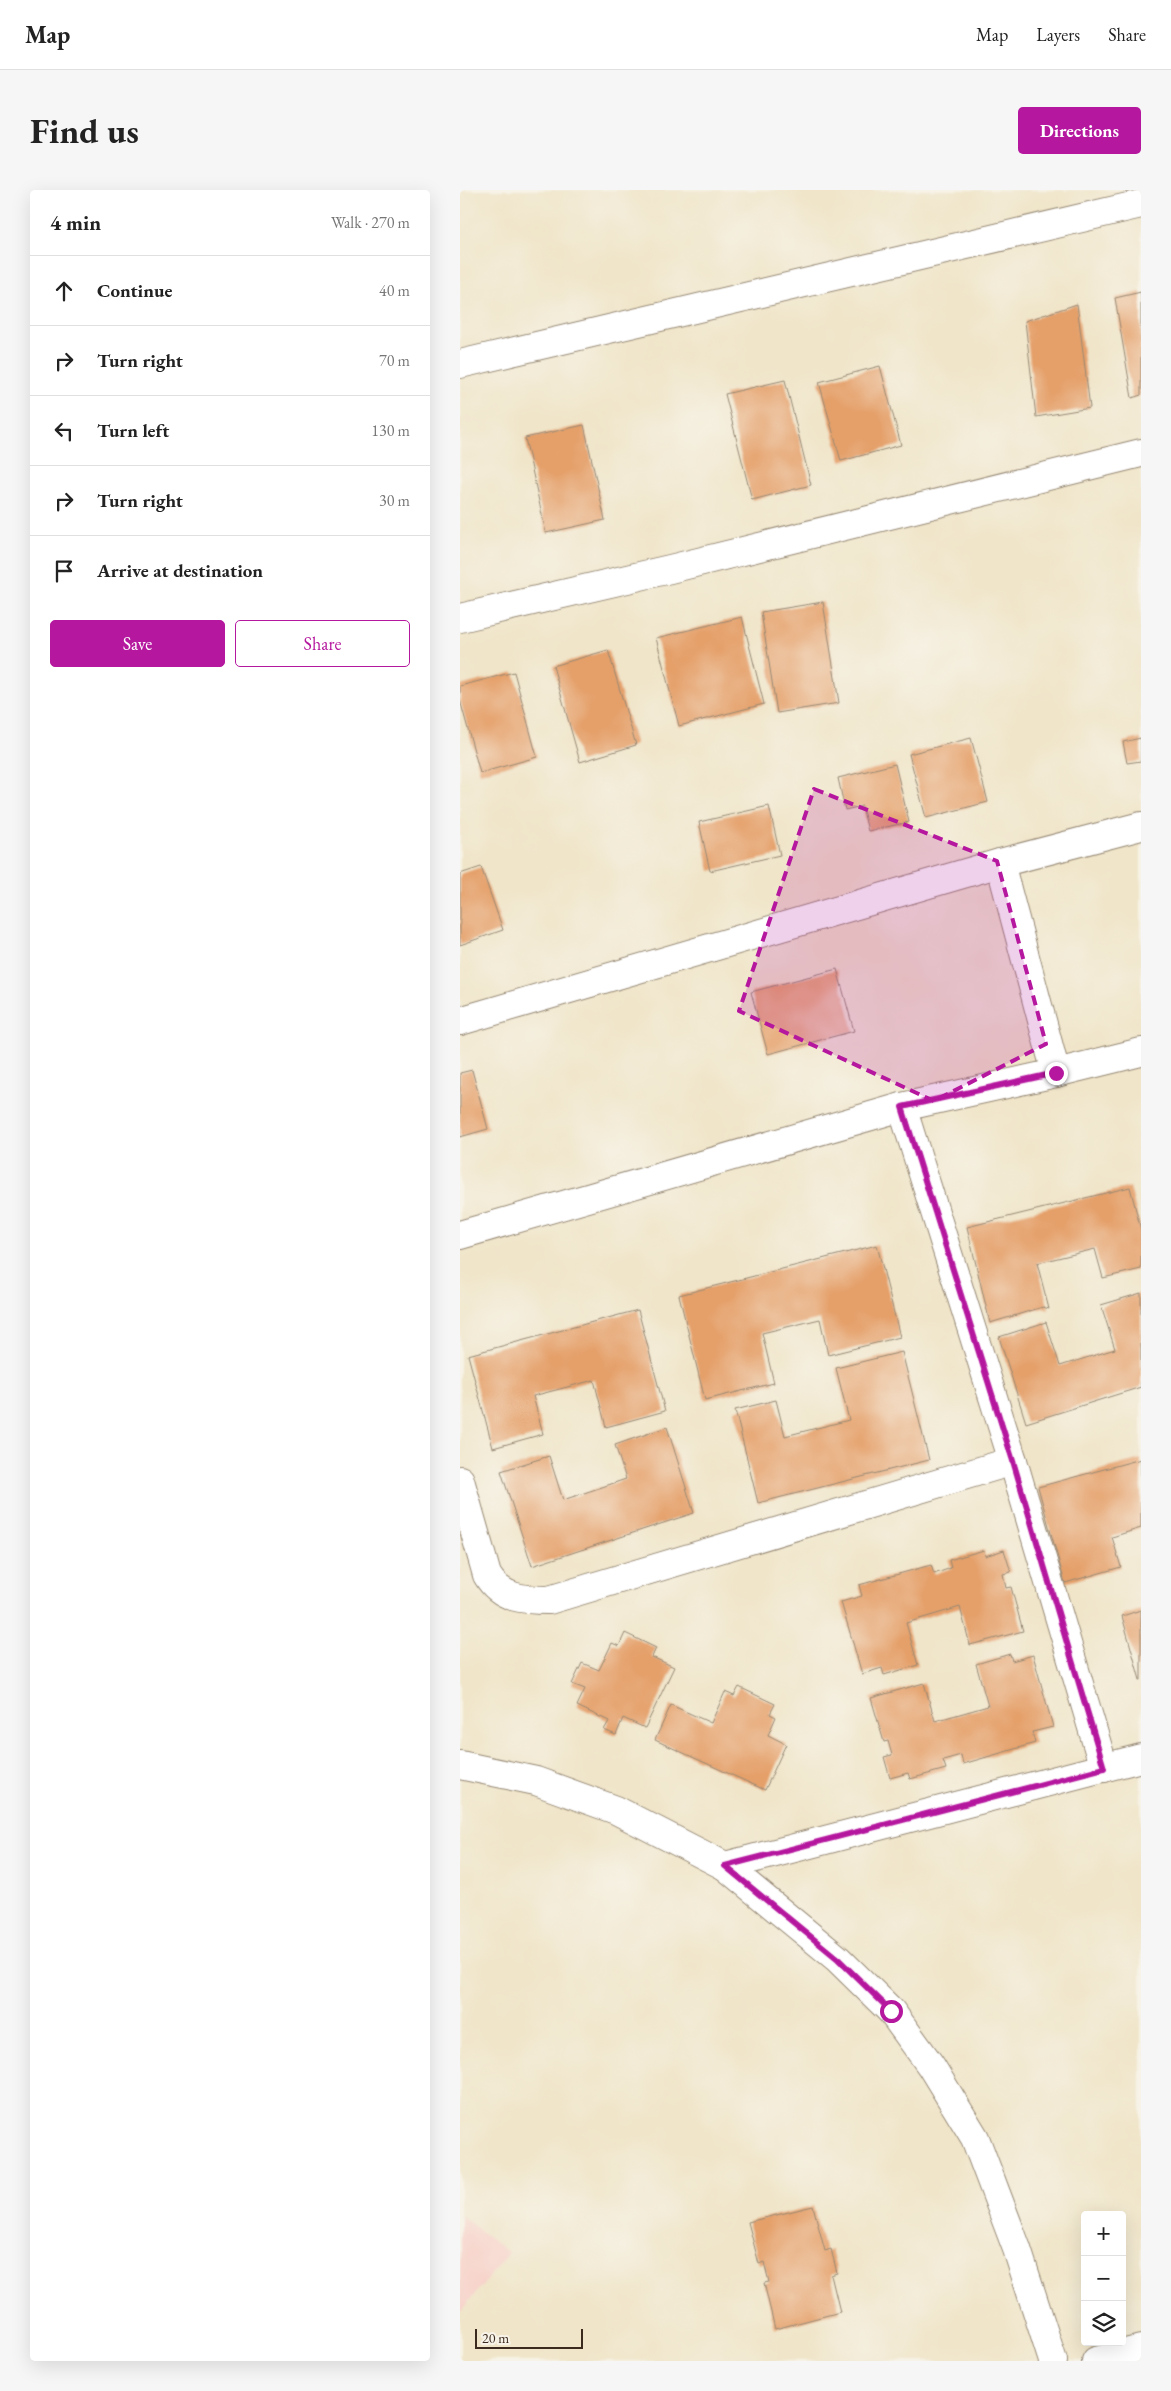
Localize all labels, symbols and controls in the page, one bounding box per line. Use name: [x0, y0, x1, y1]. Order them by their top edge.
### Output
text: Map: [25, 19, 70, 50]
text: Map: [976, 23, 1008, 46]
text: Layers: [1036, 23, 1080, 46]
text: Share: [1108, 23, 1146, 46]
button: Directions: [1018, 107, 1141, 154]
text: Find us: [30, 108, 139, 153]
text: 4 min: [50, 209, 101, 236]
text: Walk · 270 m: [331, 212, 410, 233]
icon: ahead: [50, 277, 78, 305]
text: Continue: [97, 278, 172, 303]
text: 40 m: [379, 280, 410, 301]
icon: right: [50, 347, 78, 375]
text: Turn right: [97, 348, 183, 373]
text: 70 m: [379, 350, 410, 371]
icon: left: [50, 417, 78, 445]
text: Turn left: [97, 418, 169, 443]
text: 130 m: [371, 420, 410, 441]
icon: right: [50, 487, 78, 515]
text: Turn right: [97, 488, 183, 513]
text: 30 m: [379, 490, 410, 511]
icon: arrive: [50, 557, 78, 585]
text: Arrive at destination: [97, 558, 263, 583]
button: Save: [50, 620, 225, 667]
button: Share: [235, 620, 410, 667]
route end: [1045, 1062, 1068, 1085]
route start: [880, 2000, 903, 2023]
map controls: [1081, 2211, 1126, 2346]
button: +: [1081, 2211, 1126, 2256]
button: −: [1081, 2256, 1126, 2301]
button: layers: [1081, 2301, 1126, 2346]
scale bar: [475, 2326, 582, 2349]
text: 20 m: [482, 2329, 509, 2347]

